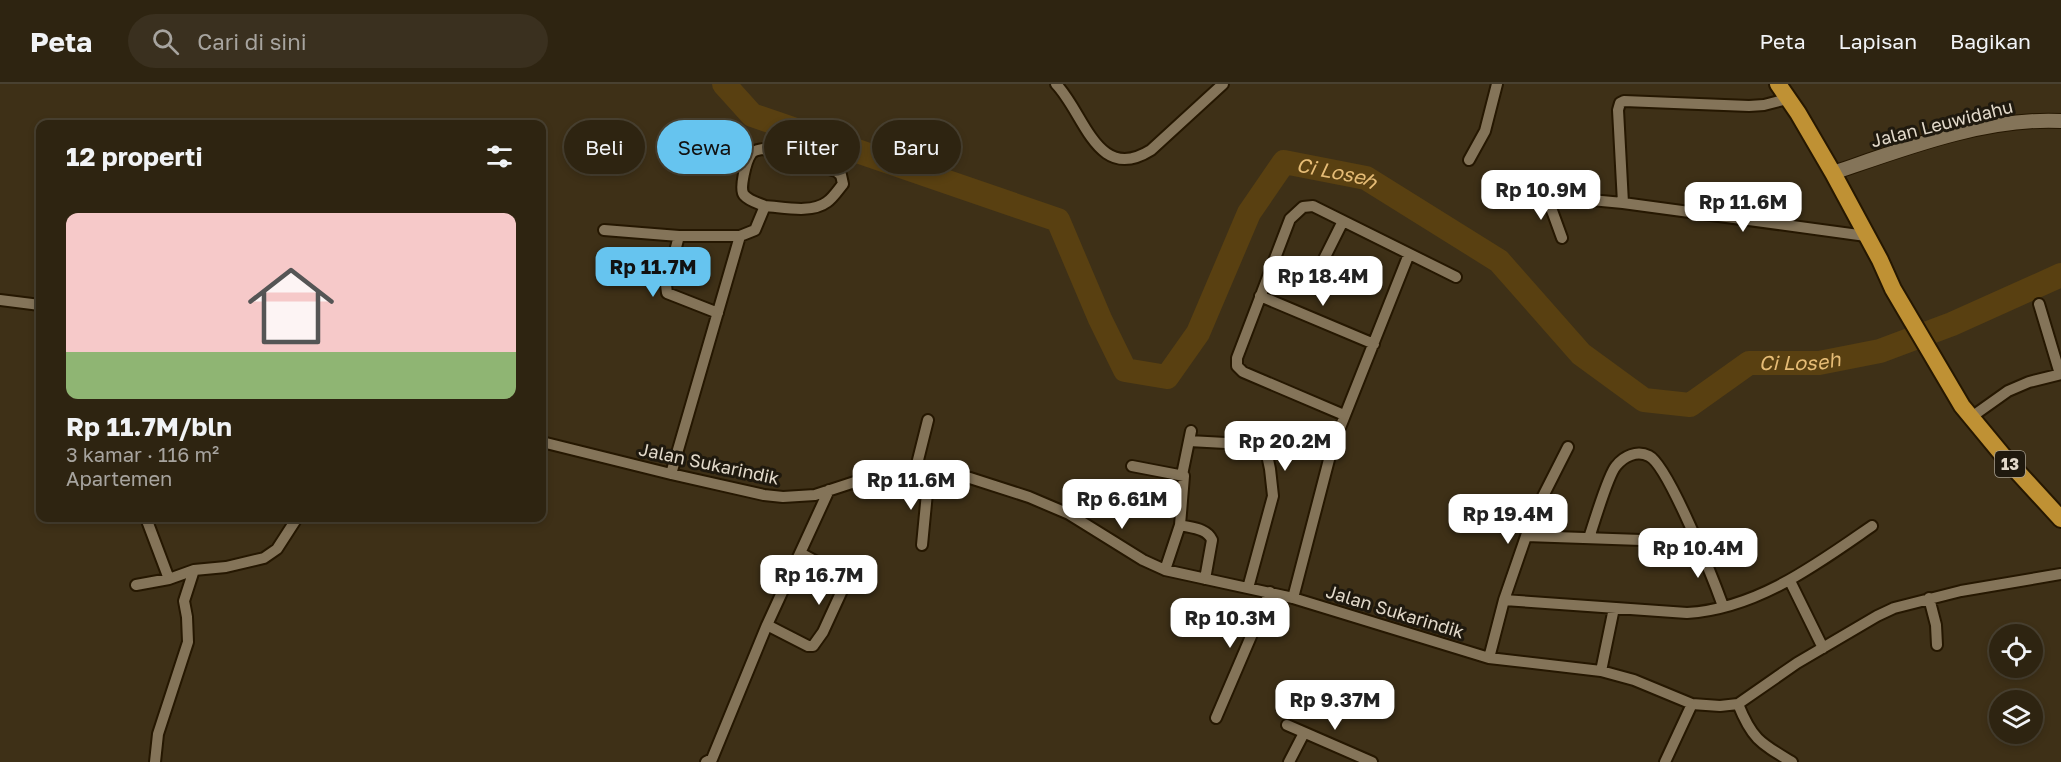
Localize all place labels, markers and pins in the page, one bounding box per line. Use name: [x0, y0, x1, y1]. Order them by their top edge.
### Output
pin: Rp 10.9M: [1479, 170, 1603, 221]
pin: Rp 11.6M: [1681, 182, 1805, 233]
pin: Rp 11.7M: [591, 247, 715, 298]
pin: Rp 18.4M: [1261, 256, 1385, 307]
pin: Rp 20.2M: [1223, 421, 1347, 472]
pin: Rp 11.6M: [849, 460, 973, 511]
pin: Rp 6.61M: [1060, 479, 1184, 530]
pin: Rp 19.4M: [1446, 494, 1570, 545]
pin: Rp 10.4M: [1636, 528, 1760, 579]
pin: Rp 16.7M: [757, 555, 881, 606]
pin: Rp 10.3M: [1168, 598, 1292, 649]
pin: Rp 9.37M: [1273, 680, 1397, 731]

